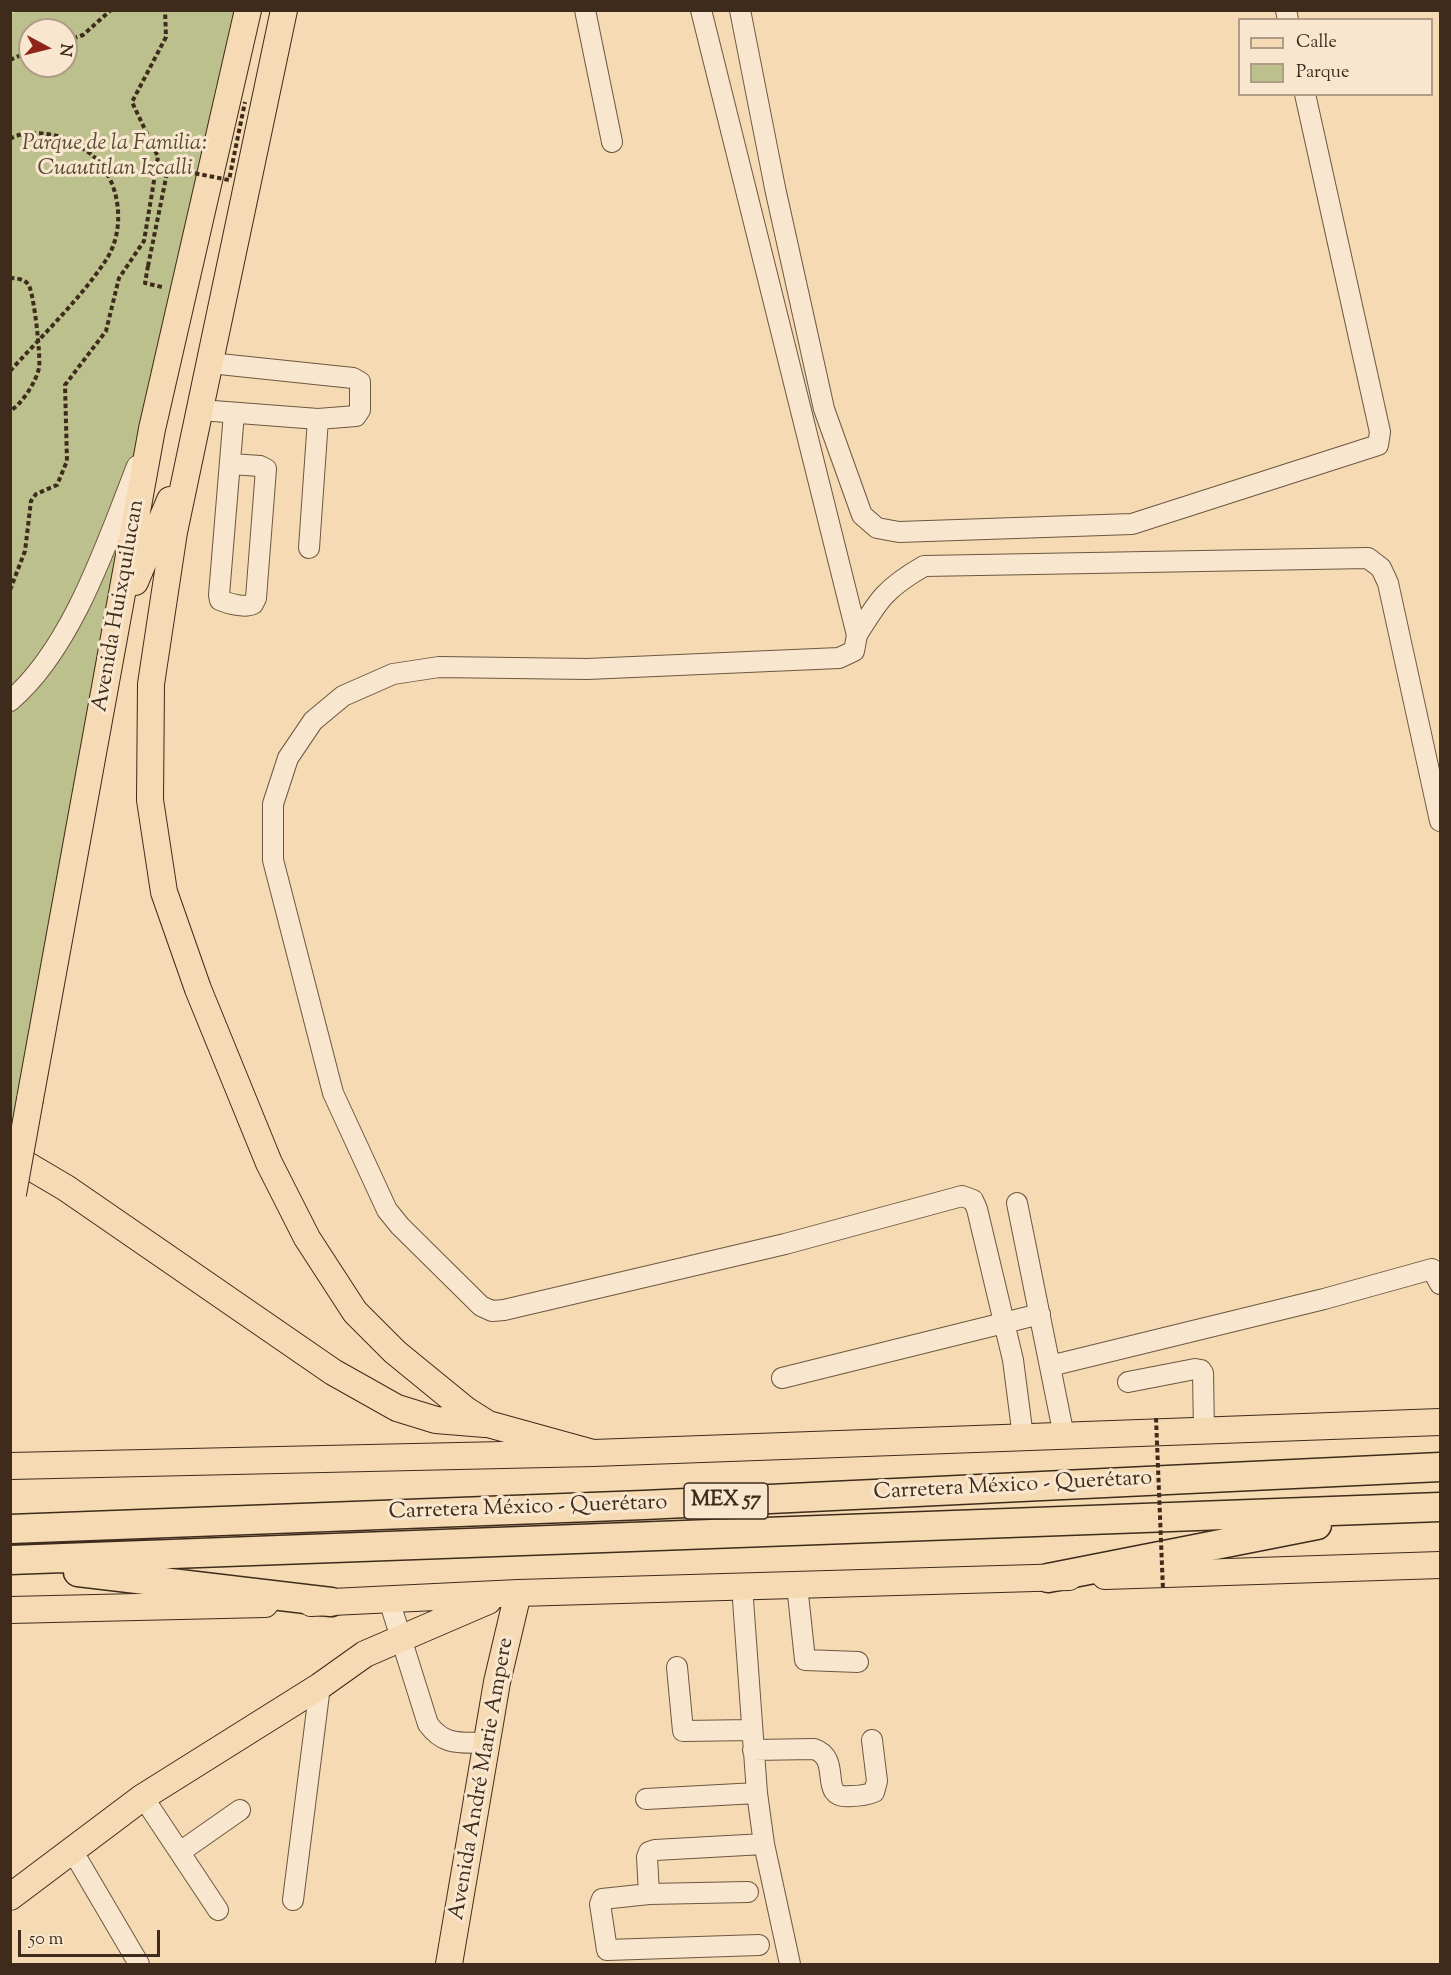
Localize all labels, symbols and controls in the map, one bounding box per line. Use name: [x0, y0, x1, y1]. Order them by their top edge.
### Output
north arrow: [18, 18, 78, 78]
legend: [1238, 18, 1433, 96]
text: Calle: [1296, 30, 1337, 56]
text: N: [52, 42, 77, 58]
text: Parque: [1296, 60, 1349, 86]
park label: Parque de la Familia: Cuautitlan Izcalli: [22, 132, 208, 184]
street label: Avenida Huixquilucan: [88, 498, 152, 714]
street label: Carretera México - Querétaro: [873, 1467, 1153, 1507]
road number: MEX 57: [684, 1483, 768, 1519]
street label: Carretera México - Querétaro: [388, 1491, 668, 1527]
street label: Avenida André Marie Ampere: [445, 1636, 521, 1922]
scale bar: [21, 1918, 164, 1956]
text: 50 m: [29, 1927, 63, 1953]

